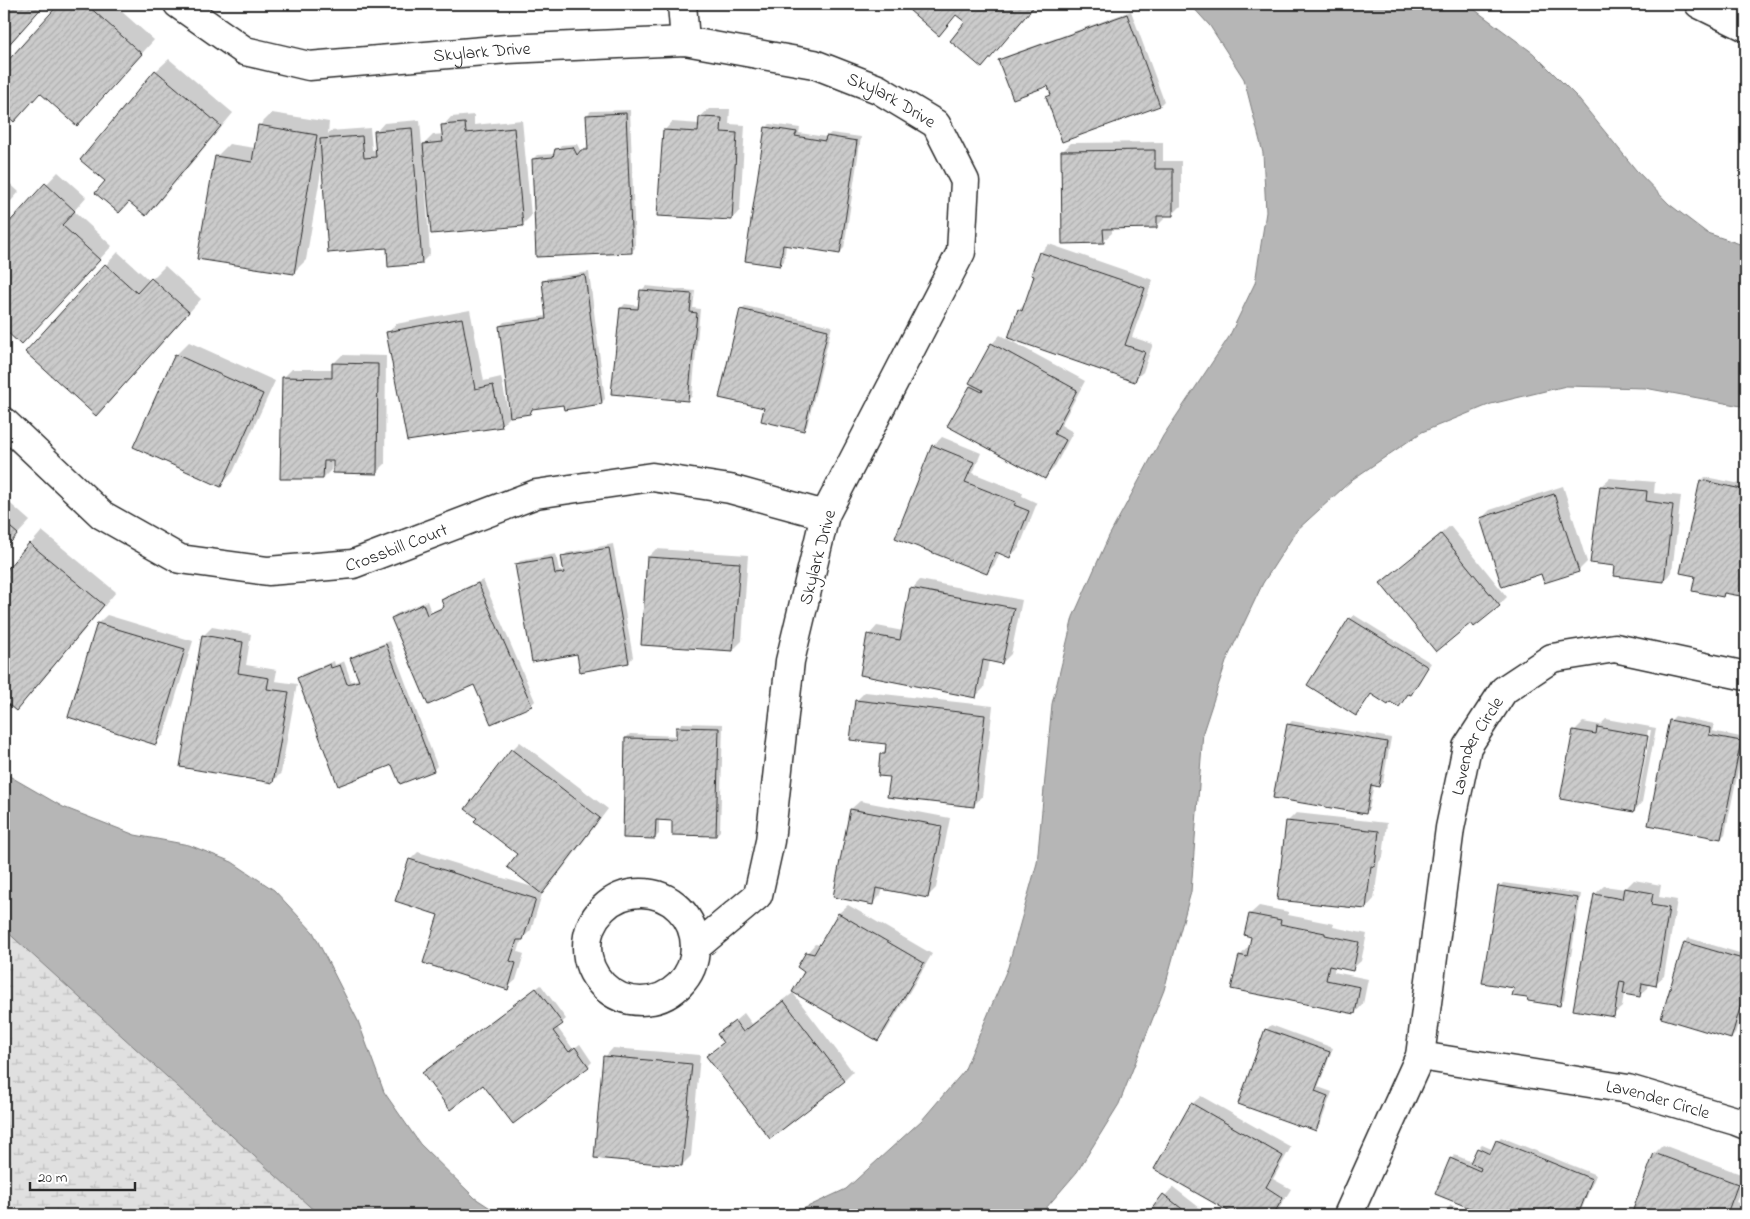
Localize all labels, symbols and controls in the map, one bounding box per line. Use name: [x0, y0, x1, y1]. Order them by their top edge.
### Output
street label: Skylark Drive: [432, 37, 532, 70]
street label: Skylark Drive: [843, 67, 941, 136]
street label: Skylark Drive: [794, 506, 844, 608]
street label: Crossbill Court: [345, 518, 452, 580]
street label: Lavender Circle: [1446, 691, 1512, 798]
street label: Lavender Circle: [1604, 1075, 1713, 1128]
scale bar: [30, 1159, 135, 1191]
text: 20 m: [38, 1167, 68, 1189]

